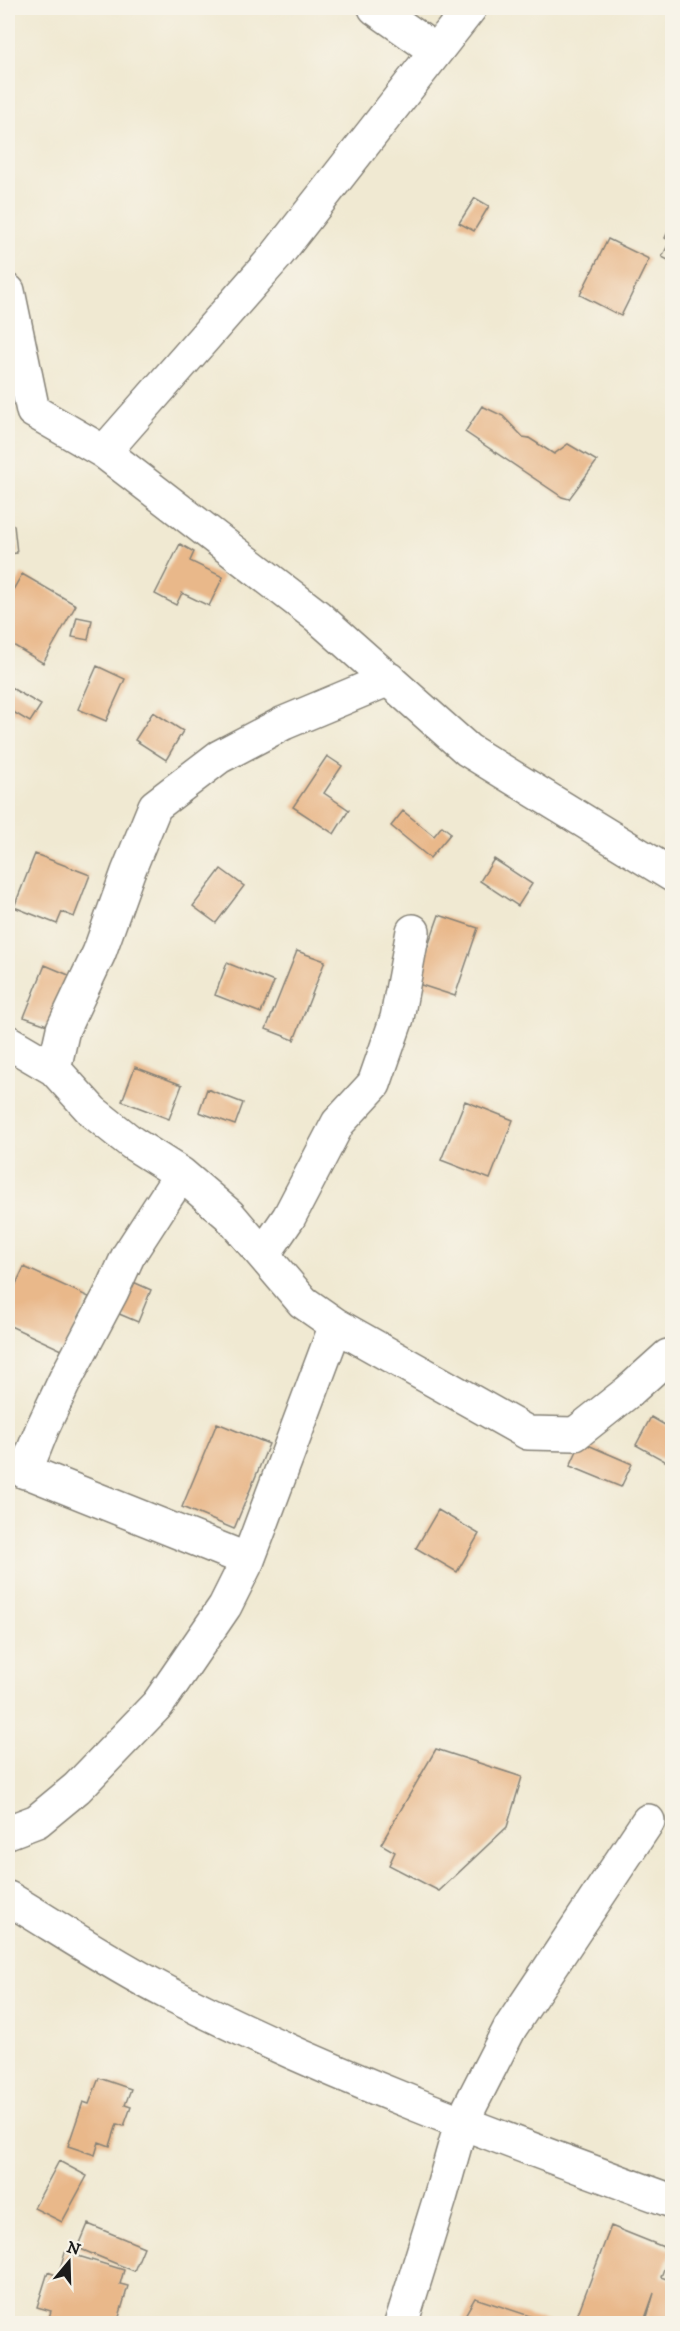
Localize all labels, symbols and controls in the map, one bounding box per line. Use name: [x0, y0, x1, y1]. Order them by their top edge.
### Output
north arrow: [39, 2232, 99, 2292]
text: N: [64, 2237, 83, 2260]

